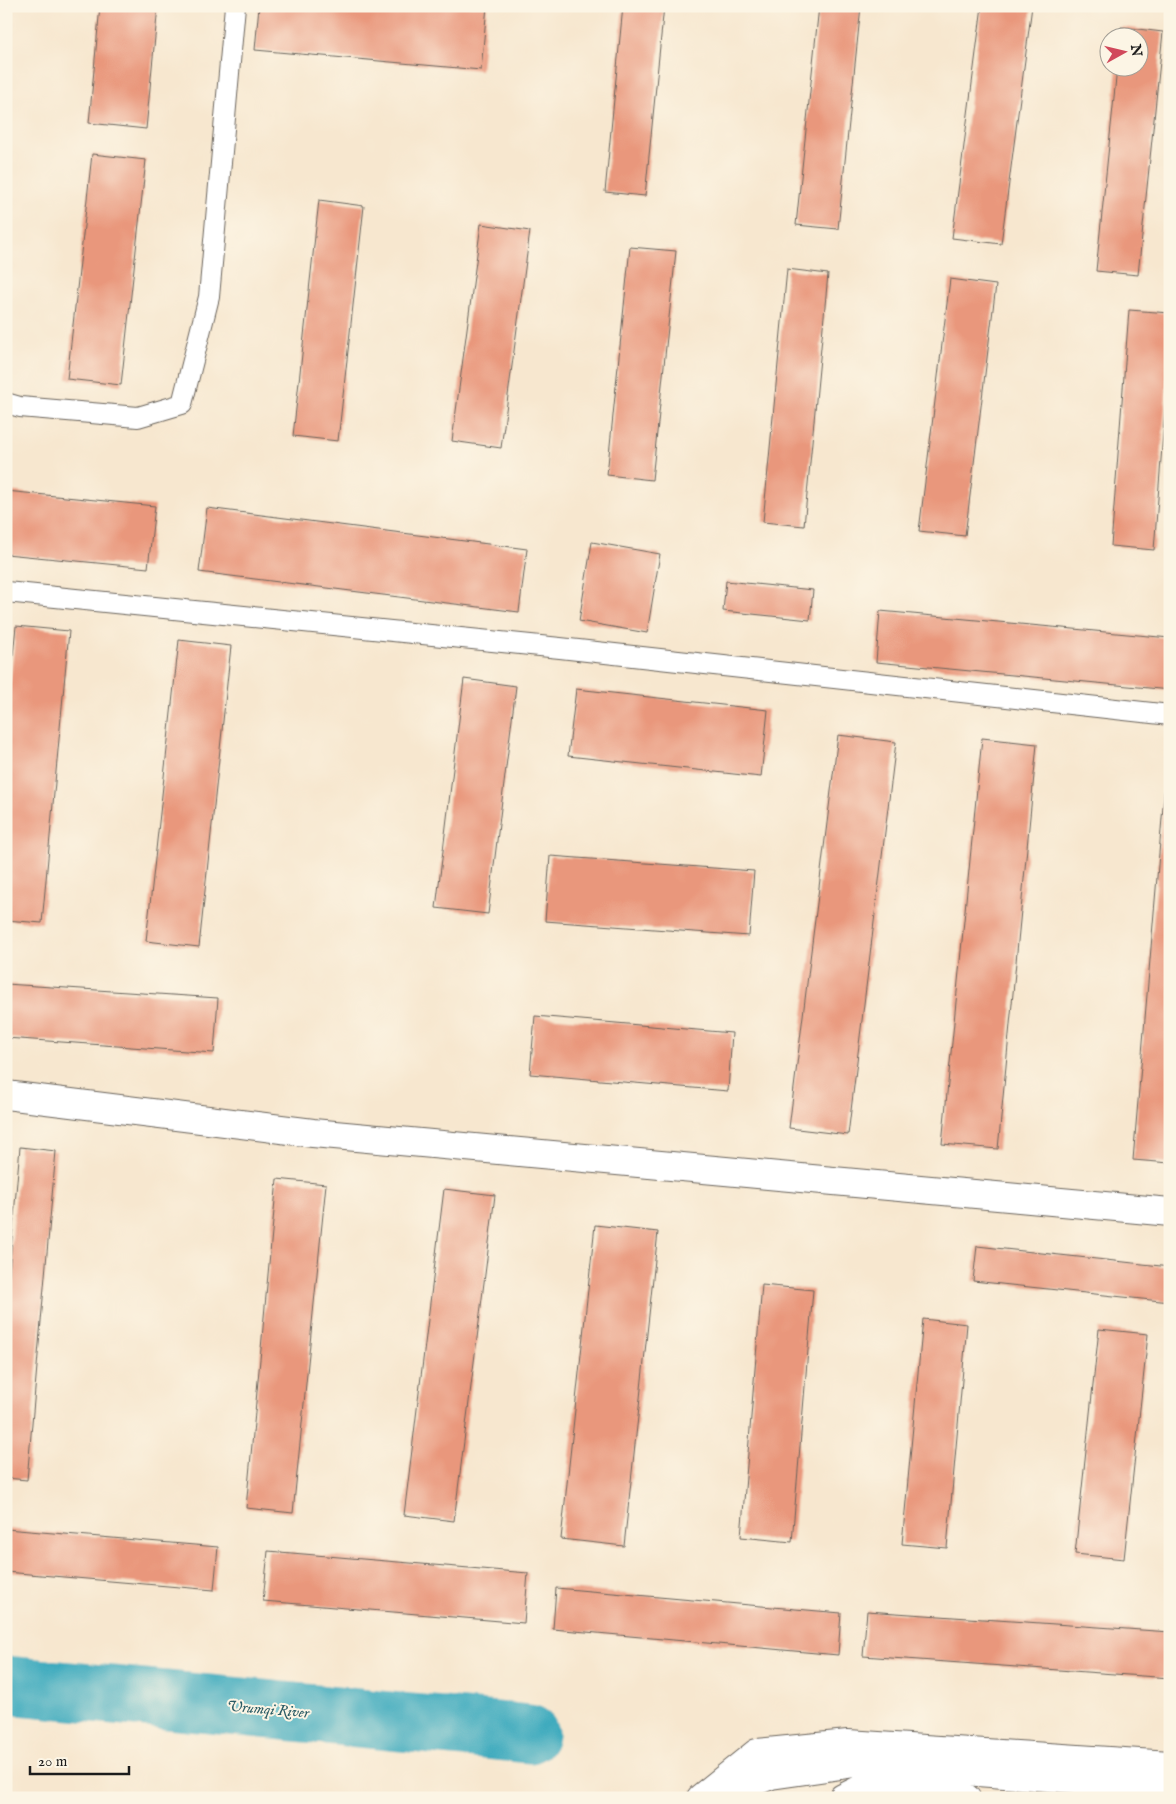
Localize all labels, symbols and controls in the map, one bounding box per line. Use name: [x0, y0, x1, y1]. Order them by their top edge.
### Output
north arrow: [1098, 28, 1148, 78]
text: N: [1126, 42, 1146, 58]
water label: Urumqi River: [226, 1696, 311, 1723]
scale bar: [30, 1744, 129, 1776]
text: 20 m: [38, 1752, 68, 1771]

